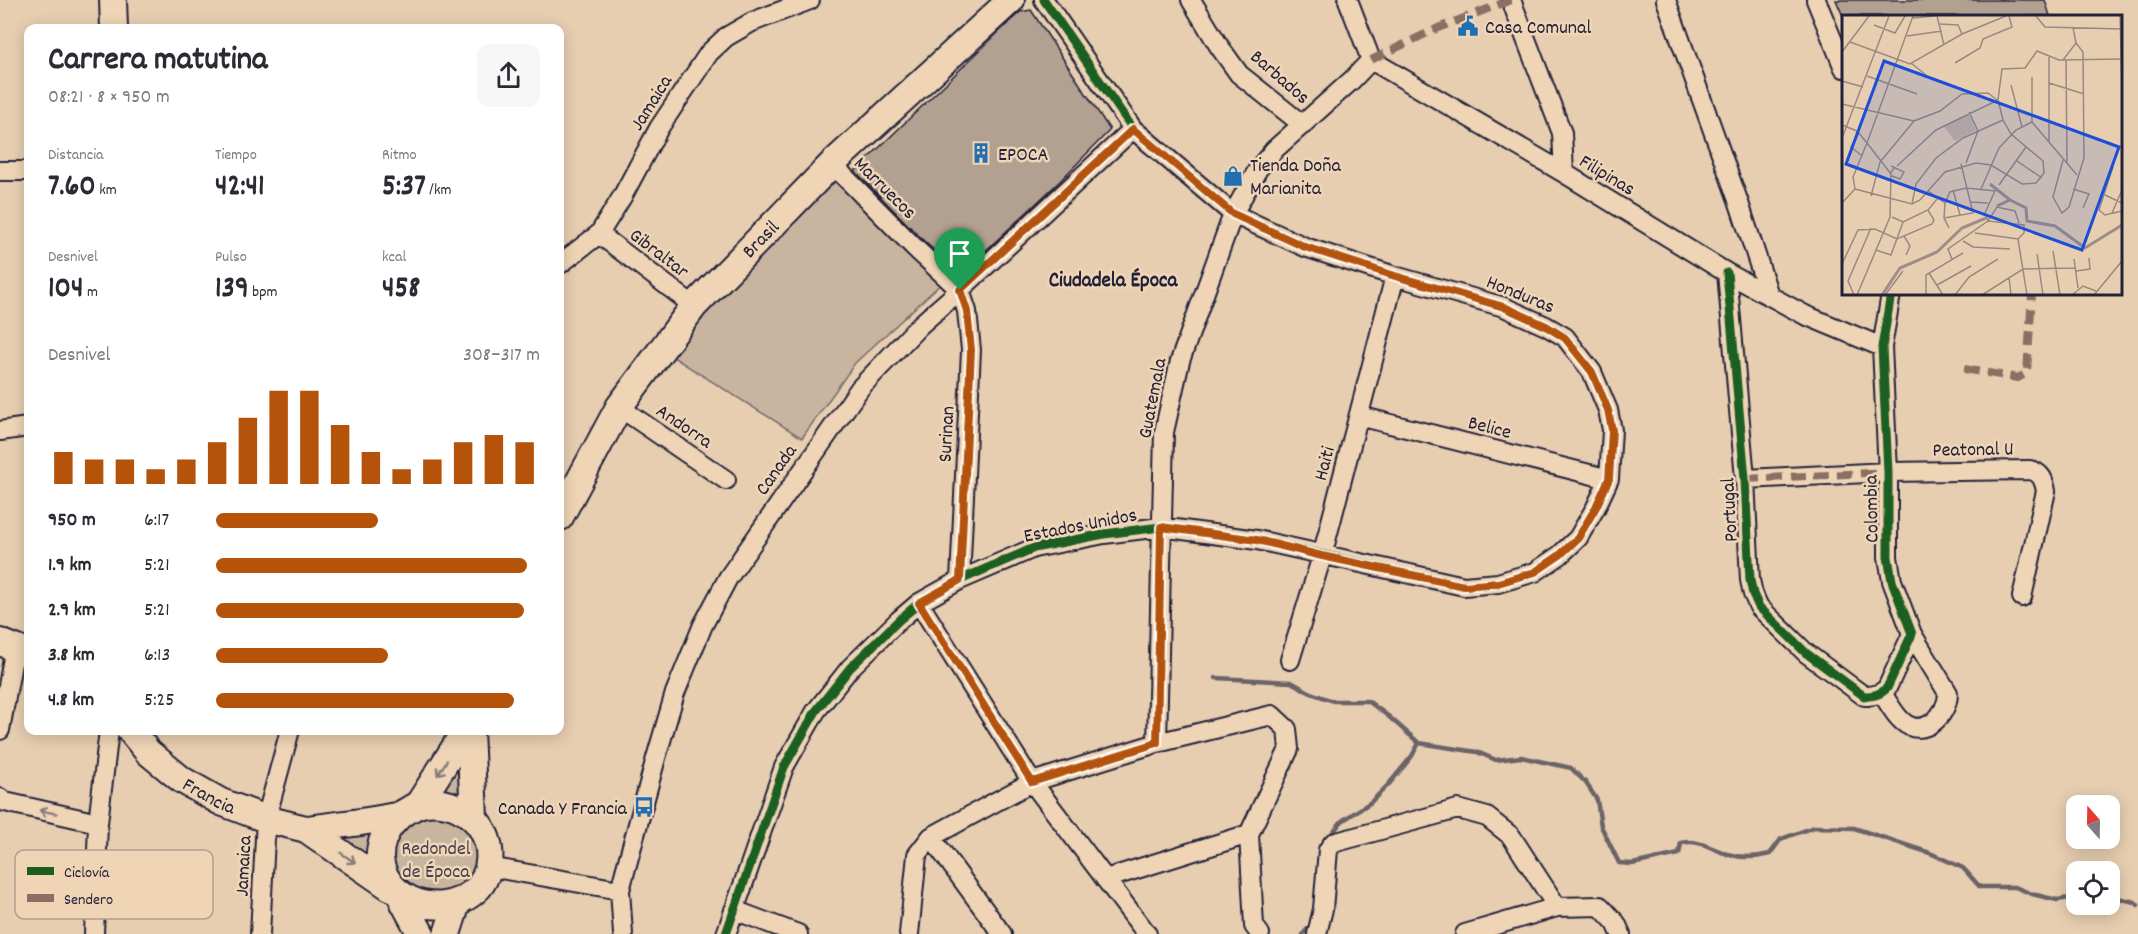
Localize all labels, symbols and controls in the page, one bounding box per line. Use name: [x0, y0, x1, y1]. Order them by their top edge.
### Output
public building icon: Casa Comunal: [1456, 14, 1480, 38]
place label: Casa Comunal: [1485, 15, 1591, 43]
inset map: [1842, 15, 2123, 296]
text: Carrera matutina: [48, 38, 268, 85]
button: share: [477, 44, 540, 107]
street label: Barbados: [1243, 44, 1315, 112]
street label: Jamaica: [625, 70, 681, 137]
text: 08:21 · 8 × 950 m: [48, 84, 170, 112]
building icon: EPOCA: [969, 141, 993, 165]
place label: EPOCA: [998, 142, 1049, 170]
text: Distancia: [48, 144, 104, 167]
text: Tiempo: [215, 144, 257, 167]
text: Ritmo: [382, 144, 417, 167]
street label: Filipinas: [1573, 149, 1640, 204]
street label: Marruecos: [846, 151, 922, 227]
place label: Tienda Doña Marianita: [1250, 153, 1342, 204]
shop icon: Tienda Doña Marianita: [1221, 164, 1245, 188]
text: 7.60: [48, 167, 96, 210]
text: 42:41: [215, 167, 265, 210]
text: 5:37: [382, 167, 426, 210]
text: km: [96, 179, 117, 202]
text: /km: [426, 179, 451, 202]
street label: Brasil: [737, 215, 787, 266]
street label: Gibraltar: [623, 223, 694, 286]
pin: [934, 228, 985, 290]
icon: arrive: [943, 237, 976, 270]
text: Desnivel: [48, 246, 98, 269]
text: Pulso: [215, 246, 247, 269]
text: kcal: [382, 246, 406, 269]
district label: Ciudadela Época: [1049, 267, 1178, 297]
text: 104: [48, 269, 83, 312]
text: 139: [215, 269, 249, 312]
text: 458: [382, 269, 420, 312]
street label: Honduras: [1481, 269, 1558, 322]
text: m: [83, 281, 98, 304]
text: bpm: [249, 281, 278, 304]
text: Desnivel: [48, 342, 110, 370]
text: 308–317 m: [463, 342, 540, 370]
street label: Guatemala: [1132, 355, 1176, 441]
street label: Andorra: [650, 398, 718, 457]
street label: Surinan: [933, 405, 963, 463]
street label: Belice: [1465, 410, 1514, 448]
street label: Peatonal U: [1932, 436, 2014, 466]
street label: Canada: [750, 439, 806, 502]
street label: Haiti: [1308, 443, 1344, 484]
street label: Colombia: [1858, 474, 1888, 543]
street label: Portugal: [1715, 477, 1747, 543]
street label: Estados Unidos: [1022, 502, 1140, 552]
text: 950 m: [48, 507, 96, 535]
text: 6:17: [144, 507, 169, 535]
text: 1.9 km: [48, 552, 91, 580]
text: 5:21: [144, 552, 170, 580]
text: 2.9 km: [48, 597, 96, 625]
text: 5:21: [144, 597, 170, 625]
text: 3.8 km: [48, 642, 95, 670]
text: 6:13: [144, 642, 170, 670]
text: 4.8 km: [48, 687, 94, 715]
text: 5:25: [144, 687, 175, 715]
one-way arrow: [436, 759, 448, 776]
street label: Francia: [177, 772, 239, 823]
bus stop icon: Canada Y Francia: [632, 795, 656, 819]
north arrow: [2066, 795, 2120, 849]
map controls: [2066, 795, 2120, 915]
place label: Canada Y Francia: [498, 796, 628, 824]
one-way arrow: [39, 806, 58, 817]
street label: Jamaica: [229, 834, 261, 897]
park label: Redondel de Época: [402, 836, 471, 887]
legend: [15, 850, 213, 919]
one-way arrow: [339, 852, 355, 864]
button: locate: [2066, 861, 2120, 915]
text: Ciclovía: [64, 862, 110, 885]
text: Sendero: [64, 889, 113, 912]

